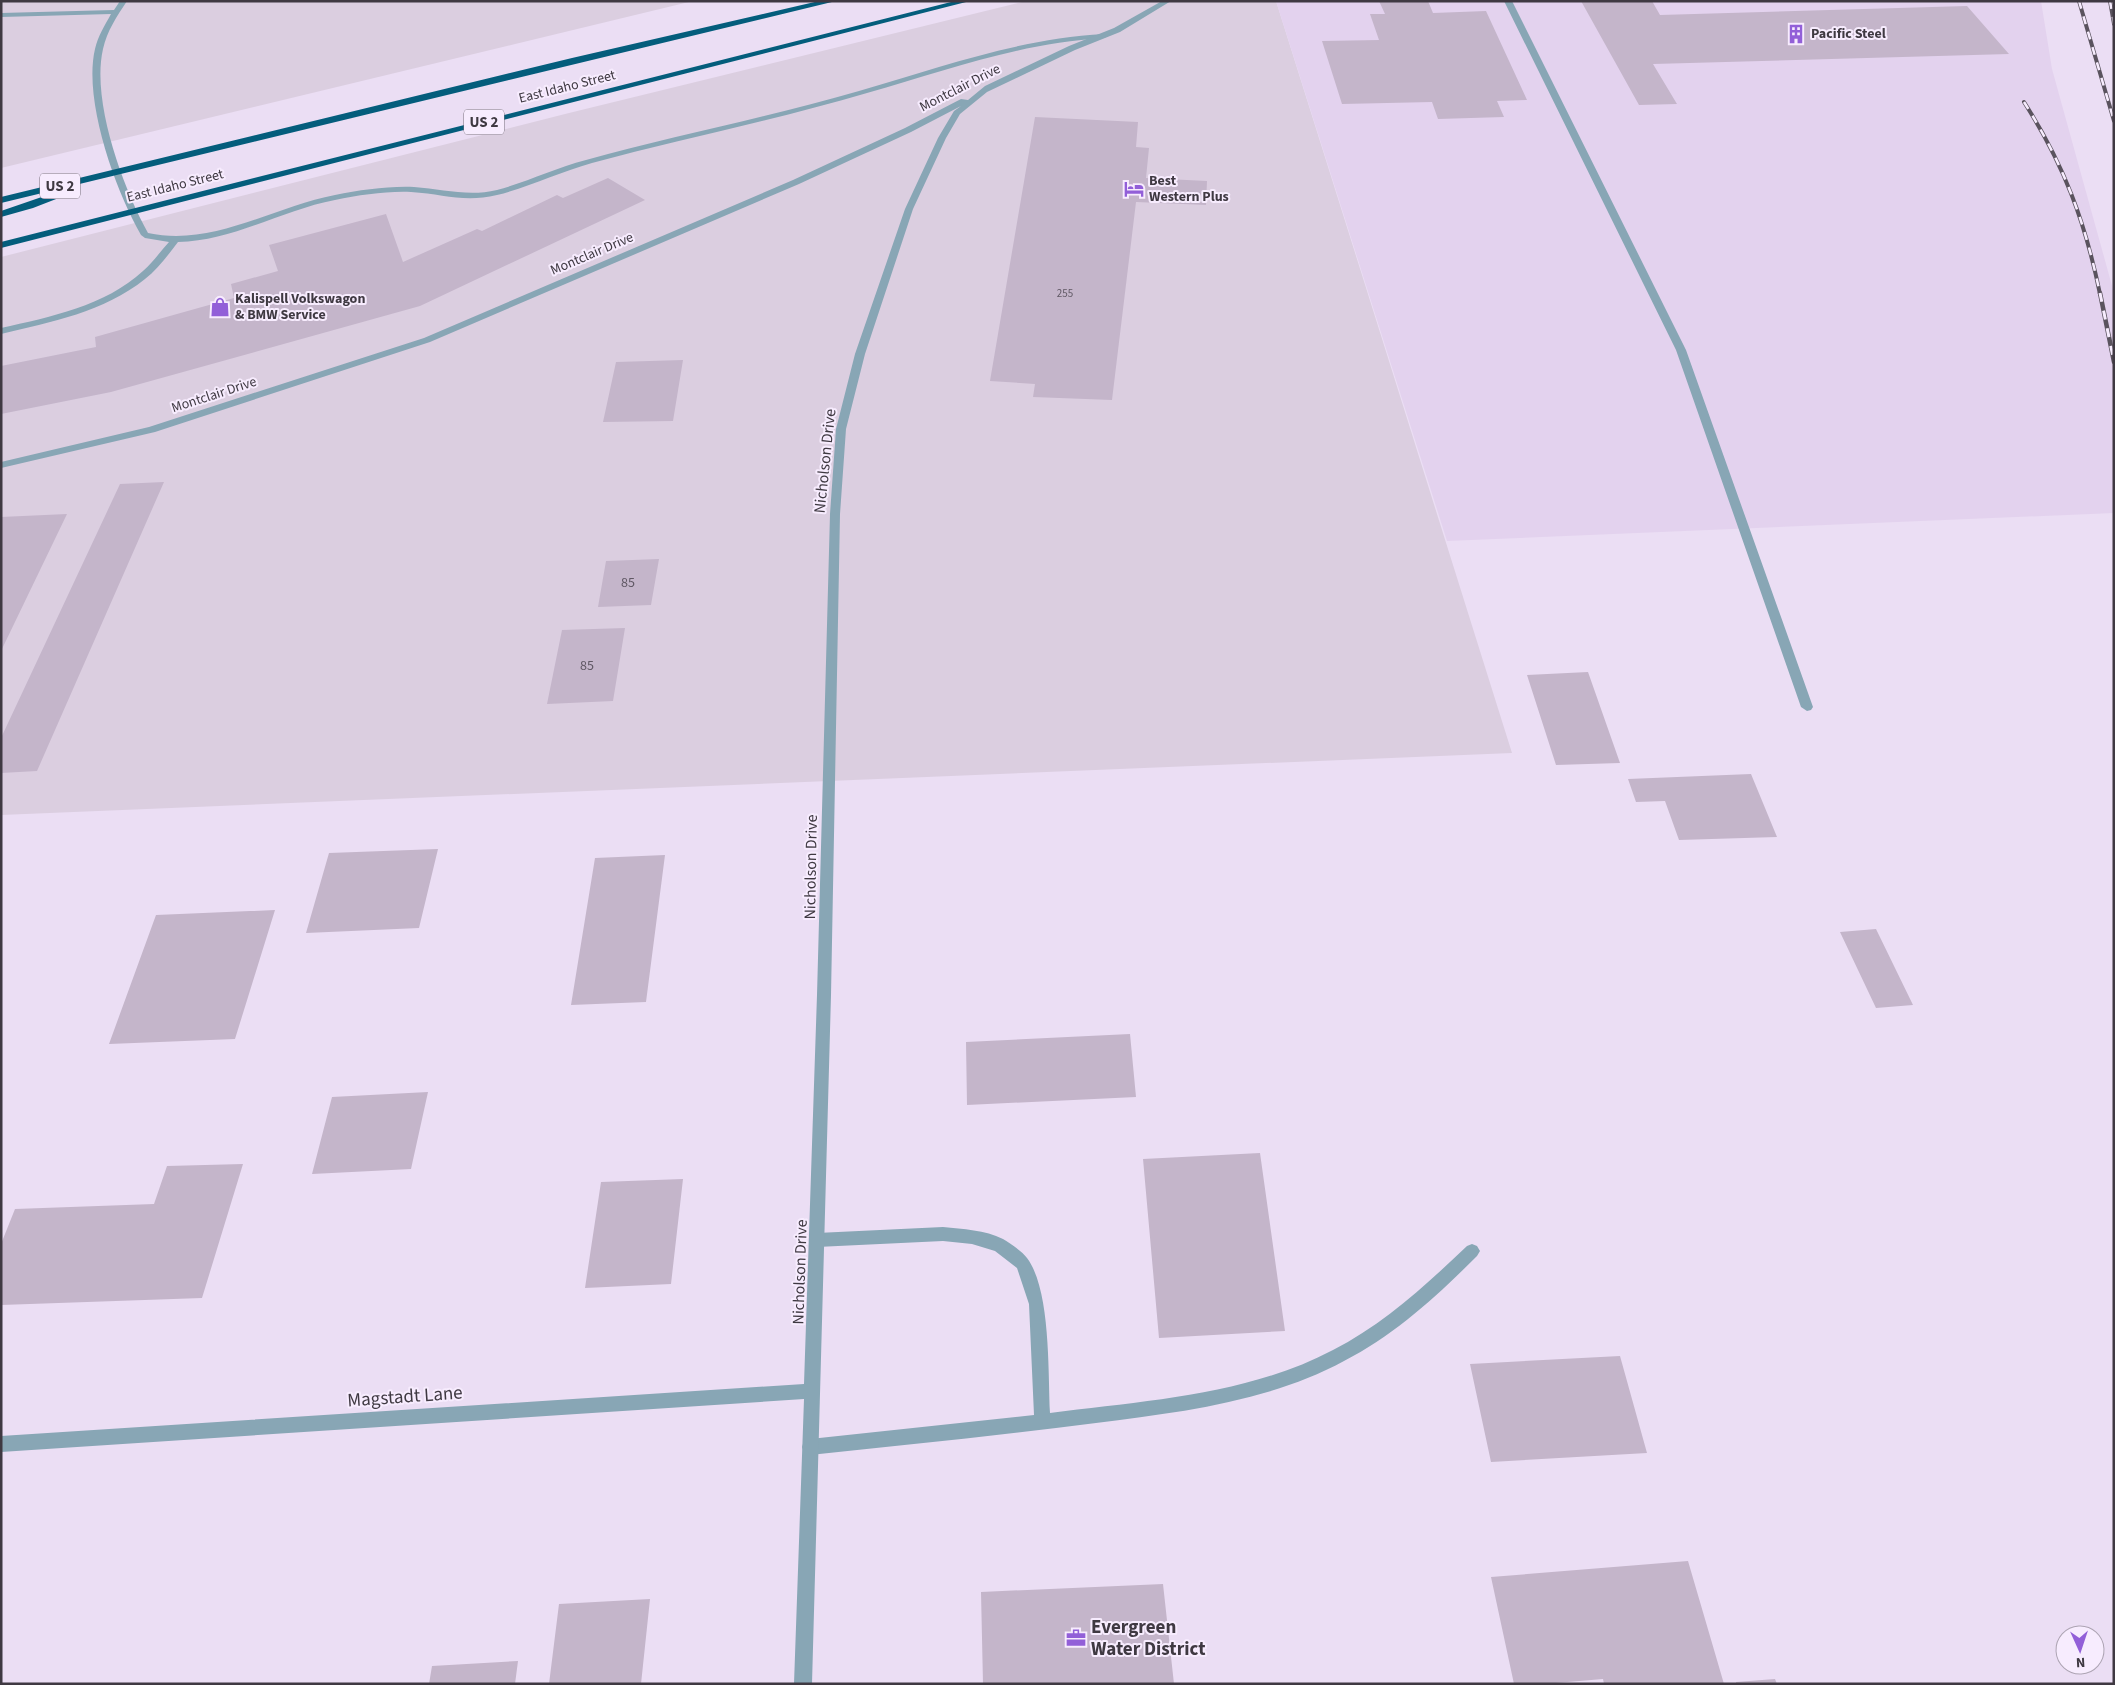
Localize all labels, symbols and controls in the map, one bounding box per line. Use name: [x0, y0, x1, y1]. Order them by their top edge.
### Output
building icon: Pacific Steel: [1785, 23, 1807, 45]
place label: Pacific Steel: [1811, 24, 1886, 44]
street label: Montclair Drive: [916, 59, 1004, 117]
street label: East Idaho Street: [516, 65, 618, 109]
road number: US 2: [464, 110, 504, 134]
street label: East Idaho Street: [124, 164, 226, 208]
place label: Best Western Plus: [1149, 171, 1229, 207]
road number: US 2: [40, 174, 80, 198]
hotel icon: Best Western Plus: [1123, 178, 1145, 200]
street label: Montclair Drive: [547, 227, 637, 280]
house number: 255: [1057, 286, 1073, 301]
place label: Kalispell Volkswagon & BMW Service: [235, 289, 365, 325]
shop icon: Kalispell Volkswagon & BMW Service: [209, 296, 231, 318]
street label: Montclair Drive: [169, 372, 259, 418]
street label: Nicholson Drive: [809, 408, 841, 514]
house number: 85: [621, 573, 635, 593]
house number: 85: [580, 656, 594, 676]
street label: Nicholson Drive: [799, 814, 823, 920]
street label: Nicholson Drive: [787, 1219, 813, 1325]
street label: Magstadt Lane: [346, 1380, 464, 1414]
place label: Evergreen Water District: [1091, 1614, 1205, 1663]
north arrow: [2055, 1625, 2105, 1675]
office icon: Evergreen Water District: [1065, 1627, 1087, 1649]
text: N: [2075, 1652, 2086, 1672]

